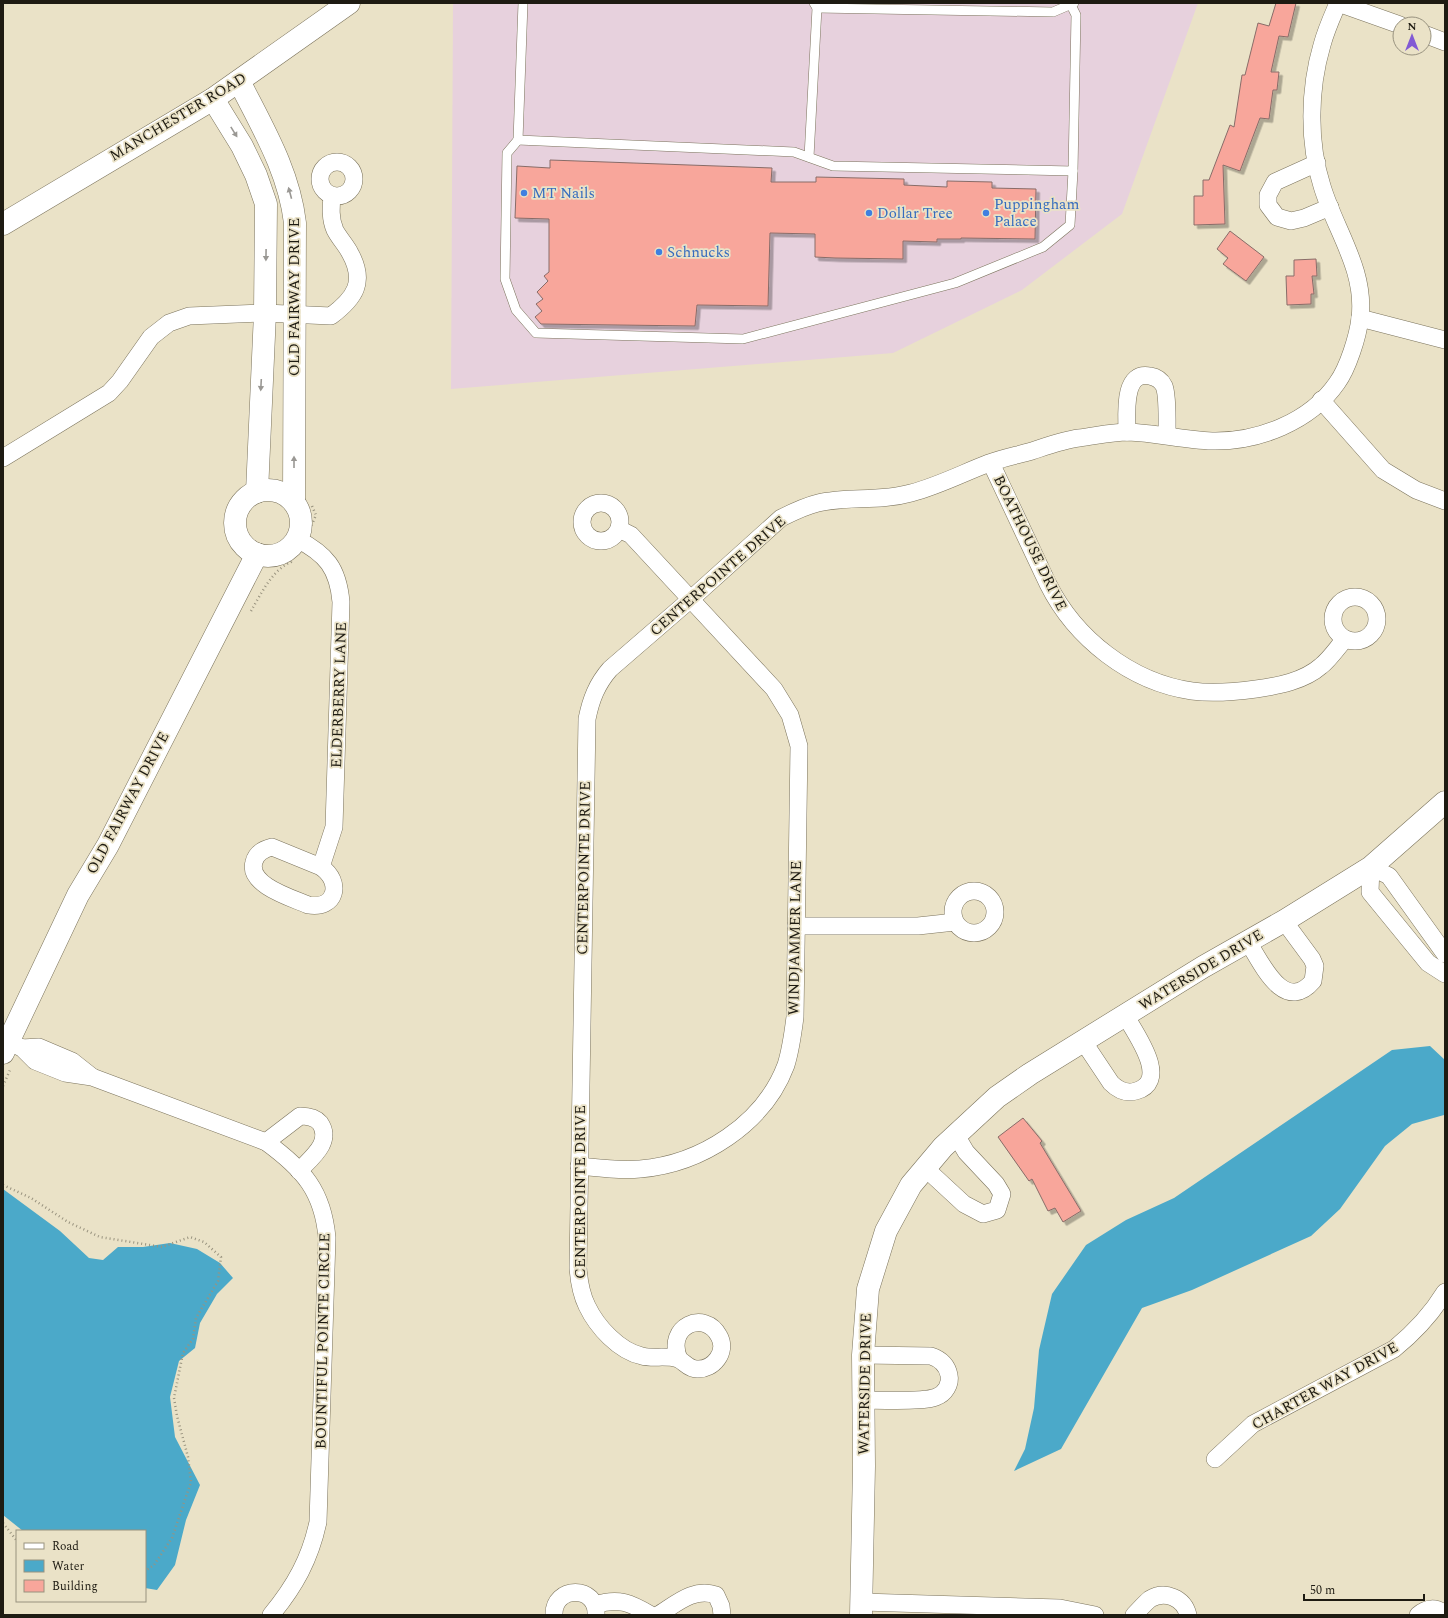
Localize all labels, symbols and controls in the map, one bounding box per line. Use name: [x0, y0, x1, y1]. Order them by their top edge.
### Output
north arrow: [1392, 16, 1432, 56]
text: N: [1408, 18, 1417, 35]
street label: MANCHESTER ROAD: [105, 67, 251, 167]
one-way arrow: [230, 126, 237, 138]
place label: MT Nails: [532, 182, 595, 205]
one-way arrow: [287, 186, 293, 198]
marker: MT Nails: [519, 188, 529, 198]
place label: Puppingham Palace: [994, 193, 1079, 233]
place label: Dollar Tree: [877, 202, 953, 225]
marker: Dollar Tree: [864, 208, 874, 218]
marker: Puppingham Palace: [981, 208, 991, 218]
street label: OLD FAIRWAY DRIVE: [283, 218, 306, 376]
place label: Schnucks: [667, 241, 730, 264]
marker: Schnucks: [654, 247, 664, 257]
one-way arrow: [263, 249, 269, 262]
one-way arrow: [258, 379, 265, 391]
one-way arrow: [291, 455, 297, 468]
street label: BOATHOUSE DRIVE: [987, 471, 1073, 615]
street label: CENTERPOINTE DRIVE: [645, 510, 791, 642]
street label: ELDERBERRY LANE: [325, 622, 353, 768]
street label: OLD FAIRWAY DRIVE: [81, 728, 175, 878]
street label: CENTERPOINTE DRIVE: [571, 781, 597, 955]
street label: WINDJAMMER LANE: [782, 860, 808, 1016]
street label: WATERSIDE DRIVE: [1134, 924, 1268, 1016]
street label: CENTERPOINTE DRIVE: [569, 1105, 592, 1279]
street label: BOUNTIFUL POINTE CIRCLE: [310, 1233, 336, 1449]
street label: WATERSIDE DRIVE: [852, 1313, 878, 1455]
street label: CHARTER WAY DRIVE: [1247, 1336, 1403, 1436]
legend: [16, 1530, 146, 1602]
text: Road: [52, 1537, 79, 1556]
text: Water: [52, 1557, 84, 1576]
scale bar: [1304, 1576, 1424, 1602]
text: Building: [52, 1577, 98, 1596]
text: 50 m: [1310, 1581, 1335, 1600]

